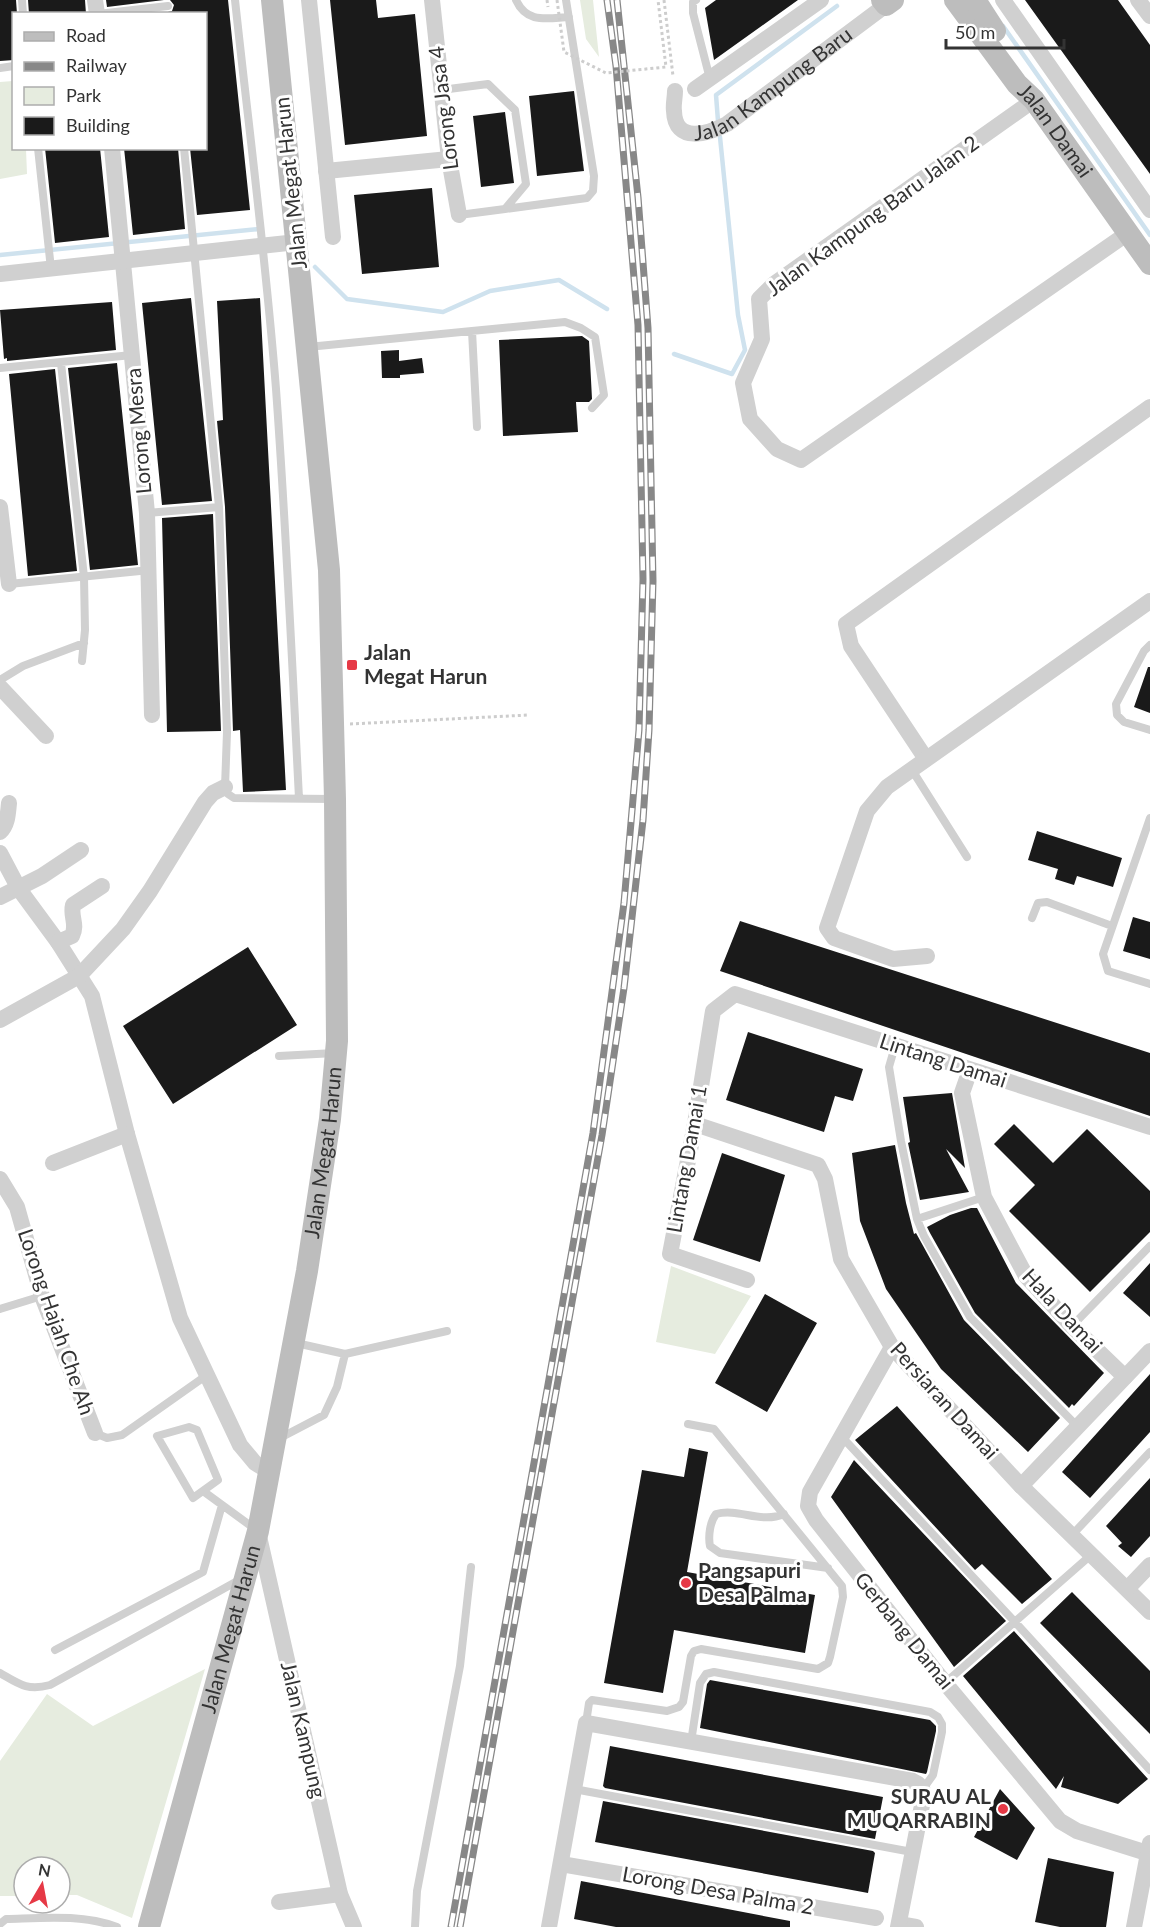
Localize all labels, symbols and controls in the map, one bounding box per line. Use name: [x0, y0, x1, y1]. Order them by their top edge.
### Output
legend: [12, 12, 207, 150]
scale bar: [946, 12, 1064, 50]
street label: Jalan Kampung Baru: [693, 21, 856, 145]
text: 50 m: [955, 21, 995, 43]
text: Road: [66, 24, 106, 46]
street label: Lorong Jasa 4: [423, 45, 463, 171]
text: Railway: [66, 54, 127, 76]
street label: Jalan Damai: [1013, 78, 1099, 182]
text: Park: [66, 84, 102, 106]
street label: Jalan Megat Harun: [268, 96, 311, 270]
text: Building: [66, 114, 130, 136]
street label: Jalan Kampung Baru Jalan 2: [761, 129, 983, 300]
street label: Lorong Mesra: [120, 367, 155, 495]
place label: Jalan Megat Harun: [364, 639, 487, 688]
marker: Jalan Megat Harun: [345, 658, 359, 672]
street label: Lintang Damai: [877, 1027, 1010, 1092]
street label: Jalan Megat Harun: [298, 1065, 346, 1240]
street label: Lintang Damai 1: [660, 1083, 711, 1235]
street label: Lorong Hajah Che Ah: [14, 1225, 101, 1418]
street label: Hala Damai: [1018, 1263, 1108, 1357]
street label: Persiaran Damai: [886, 1336, 1004, 1464]
street label: Jalan Megat Harun: [195, 1542, 265, 1715]
place label: Pangsapuri Desa Palma: [698, 1557, 807, 1606]
street label: Gerbang Damai: [850, 1567, 960, 1694]
marker: Pangsapuri Desa Palma: [679, 1576, 693, 1590]
street label: Jalan Kampung: [277, 1659, 332, 1800]
place label: SURAU AL MUQARRABIN: [847, 1783, 991, 1832]
marker: SURAU AL MUQARRABIN: [996, 1802, 1010, 1816]
north arrow: [12, 1855, 72, 1915]
text: N: [37, 1859, 52, 1880]
street label: Lorong Desa Palma 2: [621, 1860, 816, 1919]

